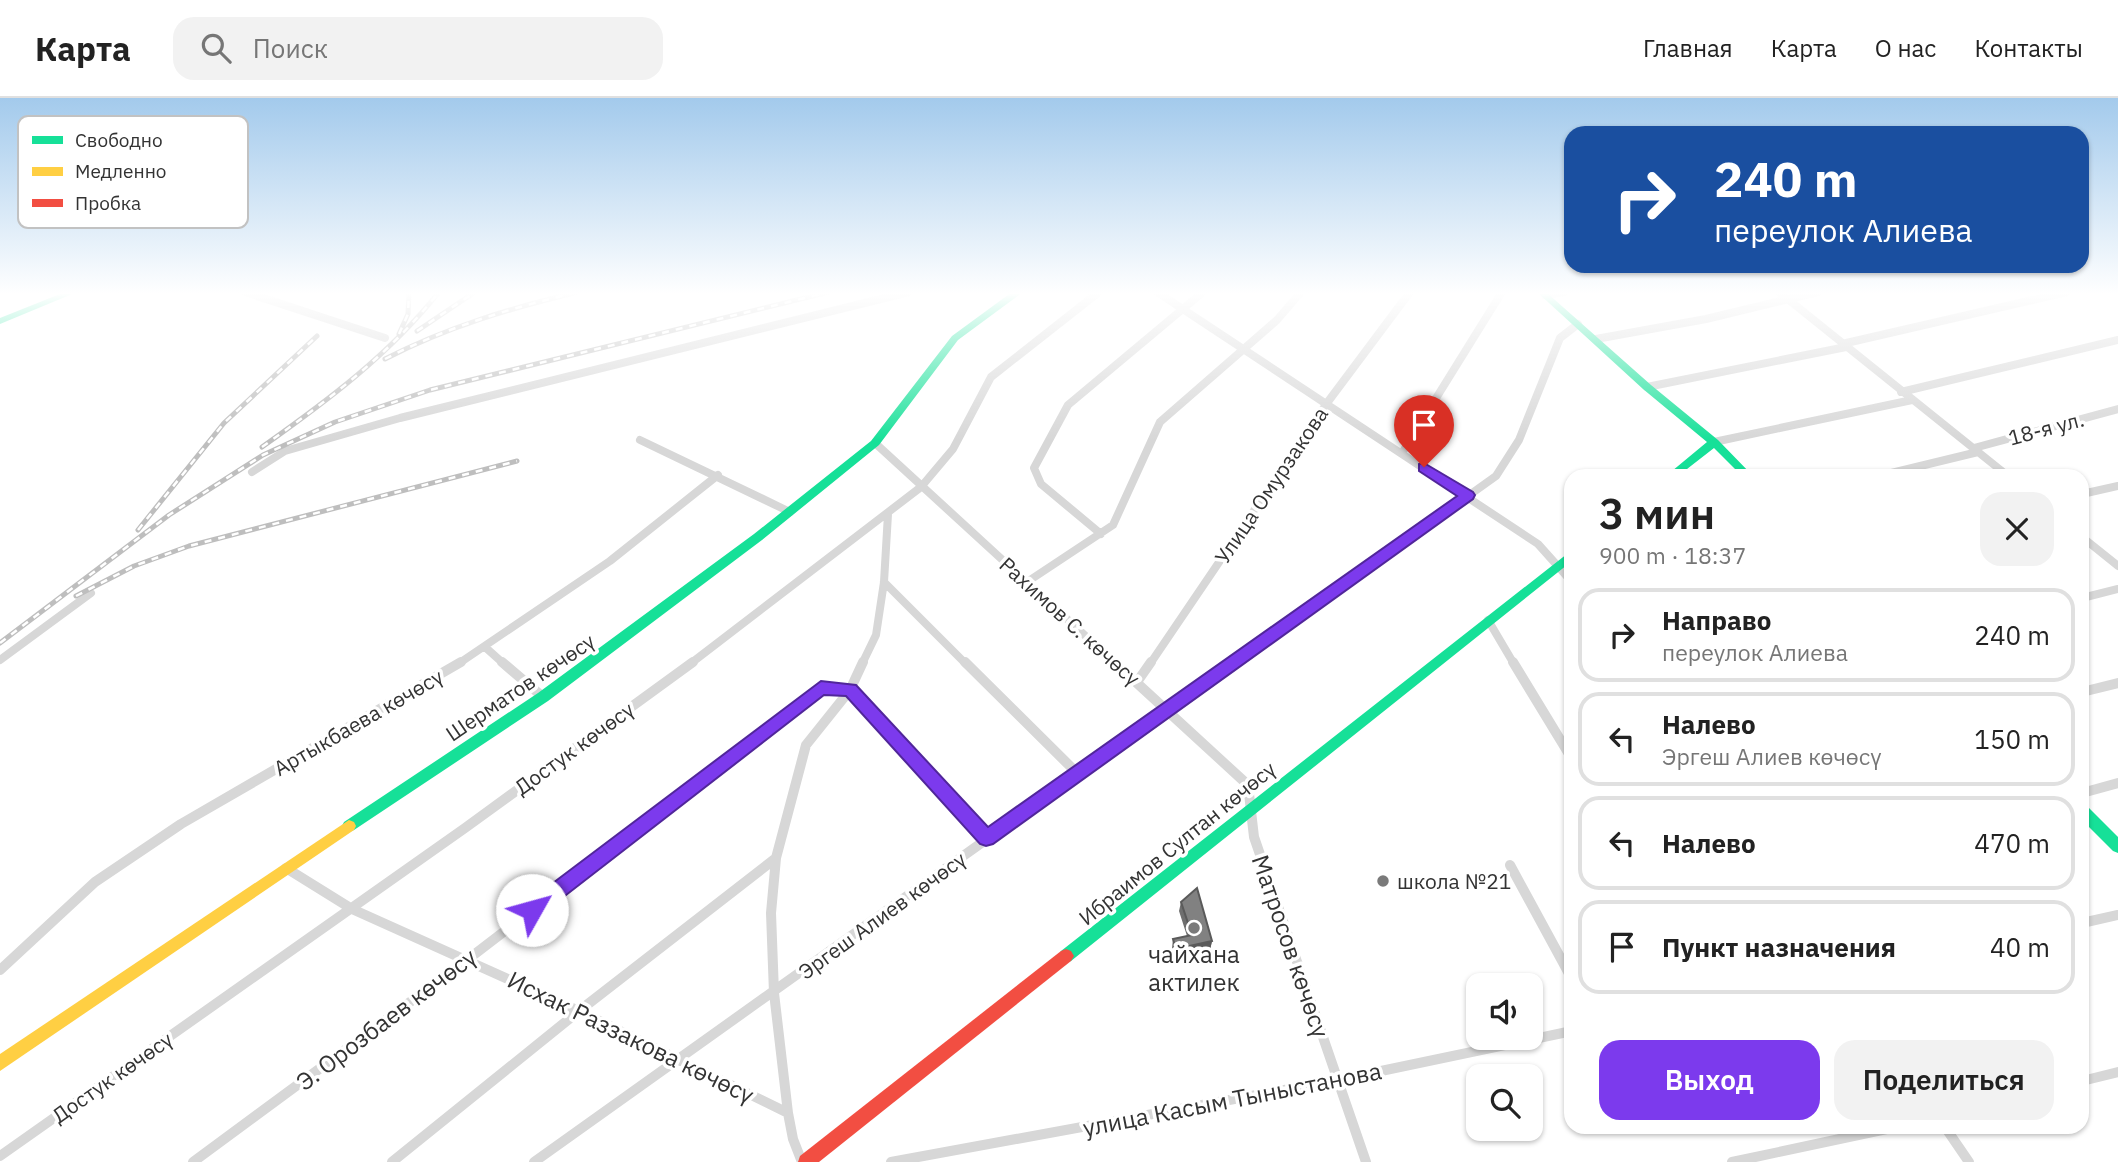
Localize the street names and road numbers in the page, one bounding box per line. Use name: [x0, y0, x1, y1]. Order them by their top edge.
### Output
street label: Улица Омурзакова: [1208, 401, 1334, 569]
street label: 18-я ул.: [2005, 404, 2087, 452]
street label: Рахимов С. көчөсү: [994, 550, 1146, 692]
street label: Шерматов көчөсү: [440, 627, 600, 747]
street label: Артыкбаева көчөсү: [268, 662, 448, 782]
street label: Достук көчөсү: [509, 695, 639, 801]
street label: Ибраимов Султан көчөсү: [1073, 755, 1281, 931]
street label: Эргеш Алиев көчөсү: [793, 845, 971, 985]
street label: Матросов көчөсү: [1245, 850, 1337, 1042]
street label: Э. Орозбаев көчөсү: [289, 941, 483, 1097]
street label: Исхак Раззакова көчөсү: [502, 963, 760, 1111]
street label: Достук көчөсү: [46, 1025, 178, 1129]
street label: улица Касым Тыныстанова: [1080, 1054, 1384, 1144]

